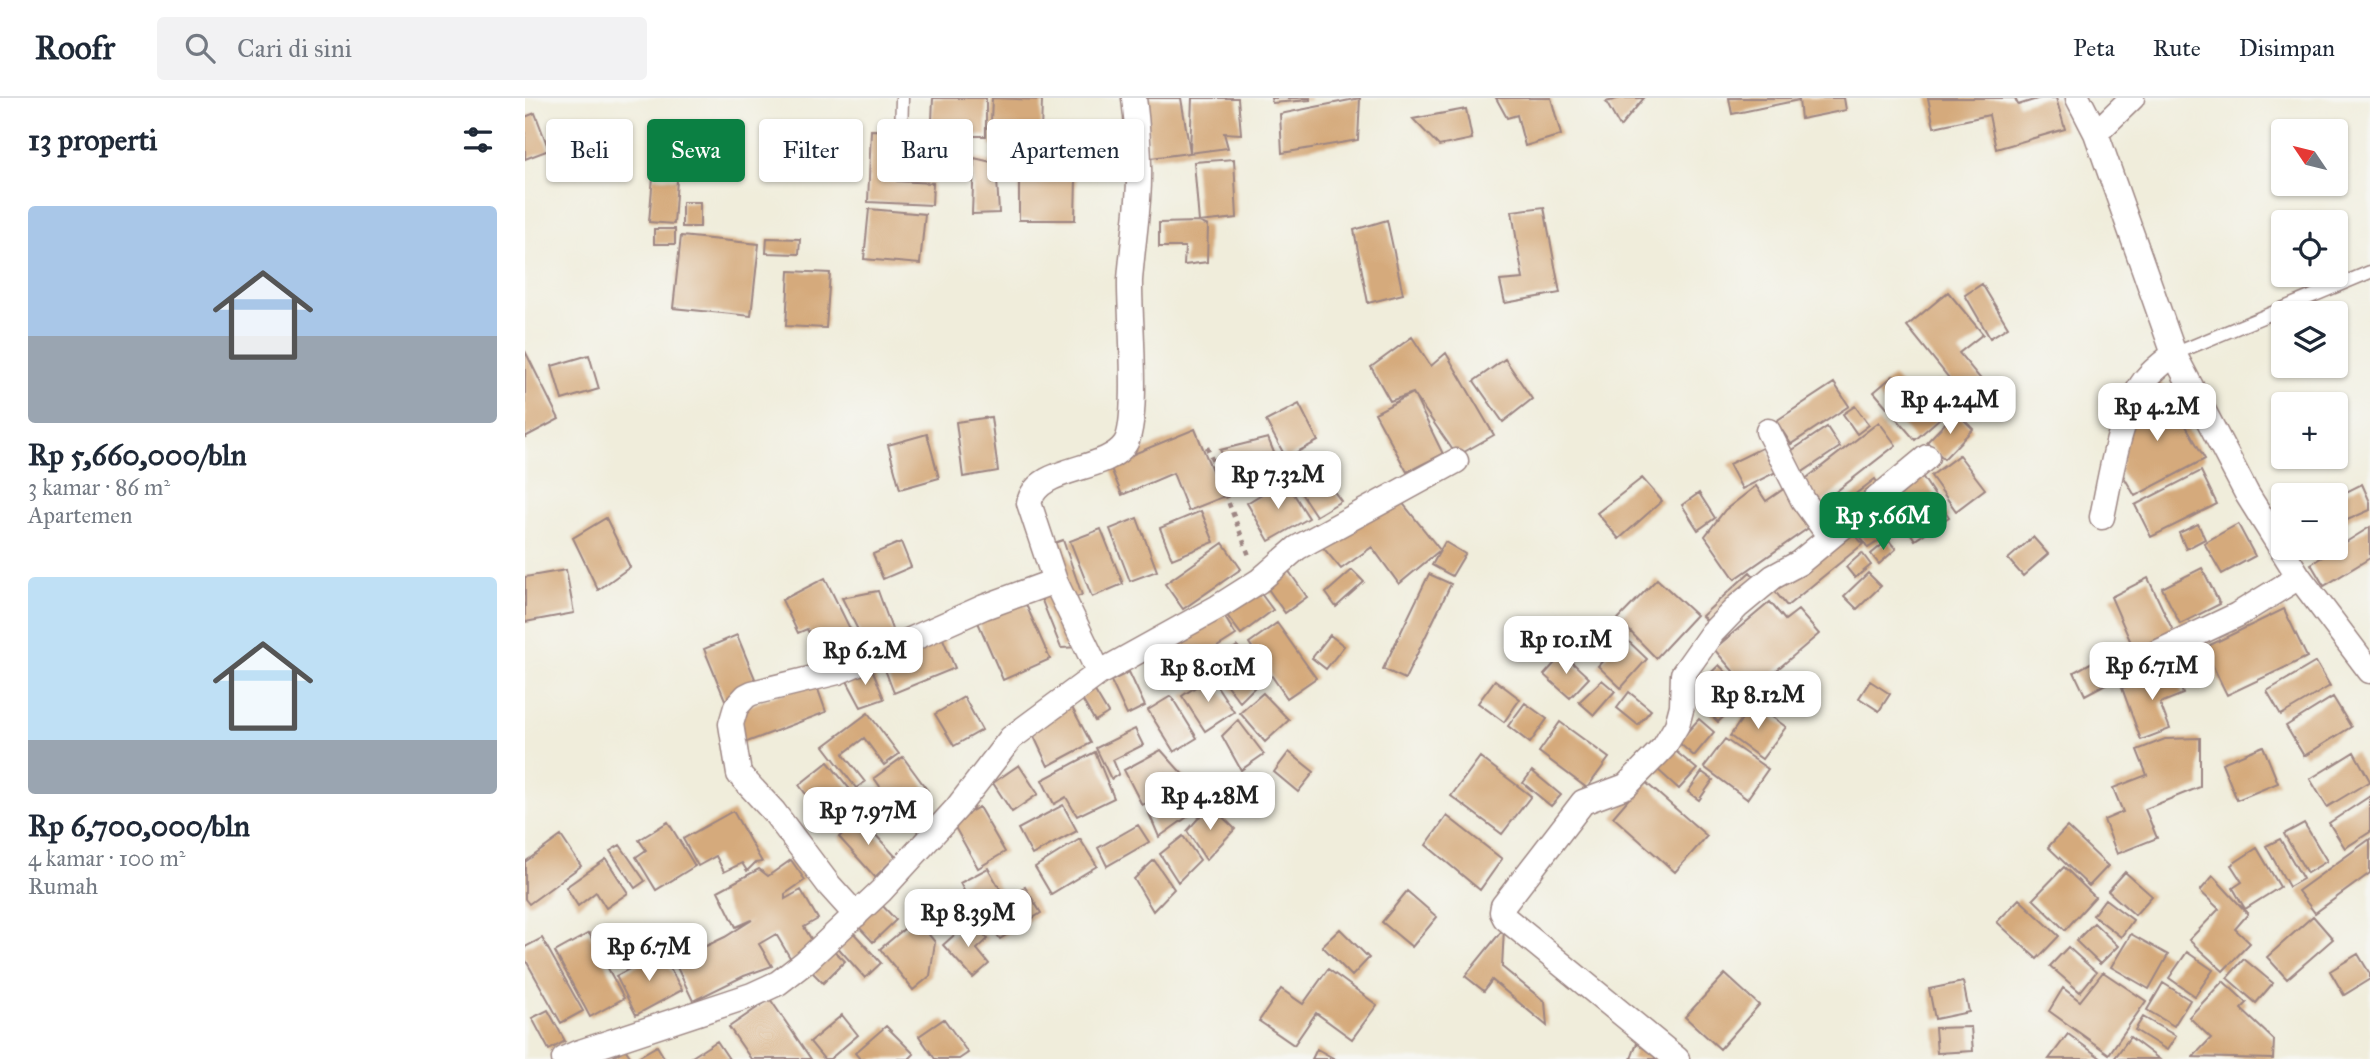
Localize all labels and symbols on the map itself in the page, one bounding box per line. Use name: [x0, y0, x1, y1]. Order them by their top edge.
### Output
north arrow: [2271, 119, 2349, 196]
pin: Rp 4.24M: [1878, 376, 2022, 436]
pin: Rp 4.2M: [2092, 384, 2222, 443]
pin: Rp 7.32M: [1206, 452, 1350, 511]
pin: Rp 5.66M: [1811, 492, 1955, 552]
pin: Rp 10.1M: [1494, 616, 1638, 676]
pin: Rp 6.2M: [800, 628, 930, 687]
pin: Rp 6.71M: [2080, 642, 2224, 702]
pin: Rp 8.01M: [1136, 644, 1280, 704]
pin: Rp 8.12M: [1686, 672, 1830, 731]
pin: Rp 4.28M: [1138, 772, 1282, 832]
pin: Rp 7.97M: [796, 788, 940, 847]
pin: Rp 8.39M: [896, 890, 1040, 949]
pin: Rp 6.7M: [584, 924, 714, 983]

